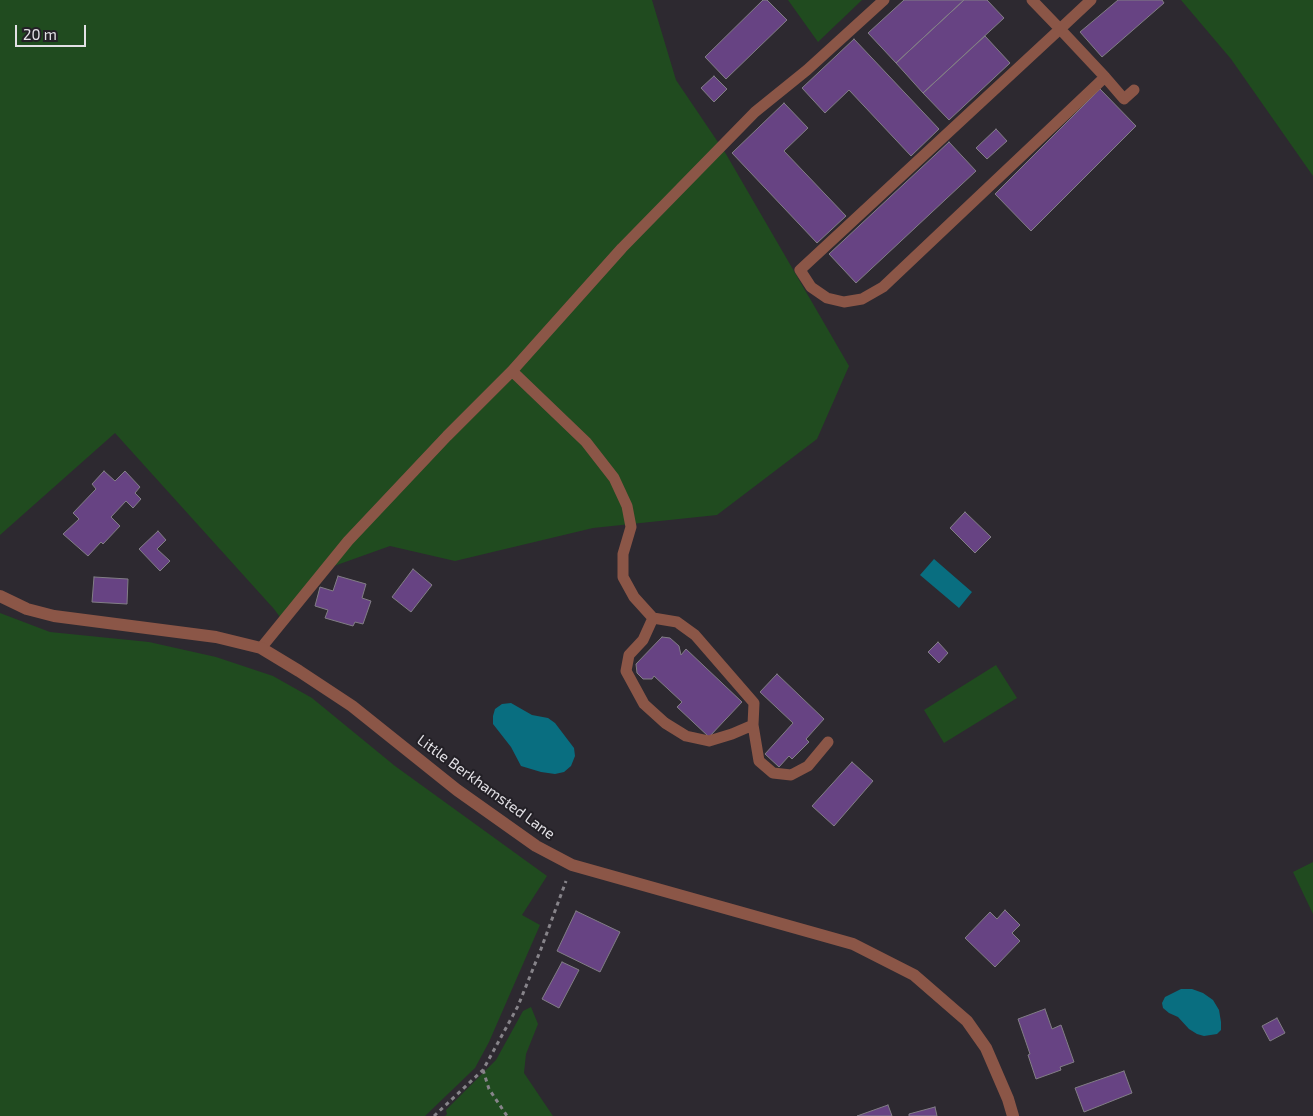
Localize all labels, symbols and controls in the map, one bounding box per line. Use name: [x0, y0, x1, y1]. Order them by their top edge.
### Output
scale bar: [18, 15, 89, 47]
text: 20 m: [23, 25, 57, 43]
street label: Little Berkhamsted Lane: [414, 731, 558, 843]

